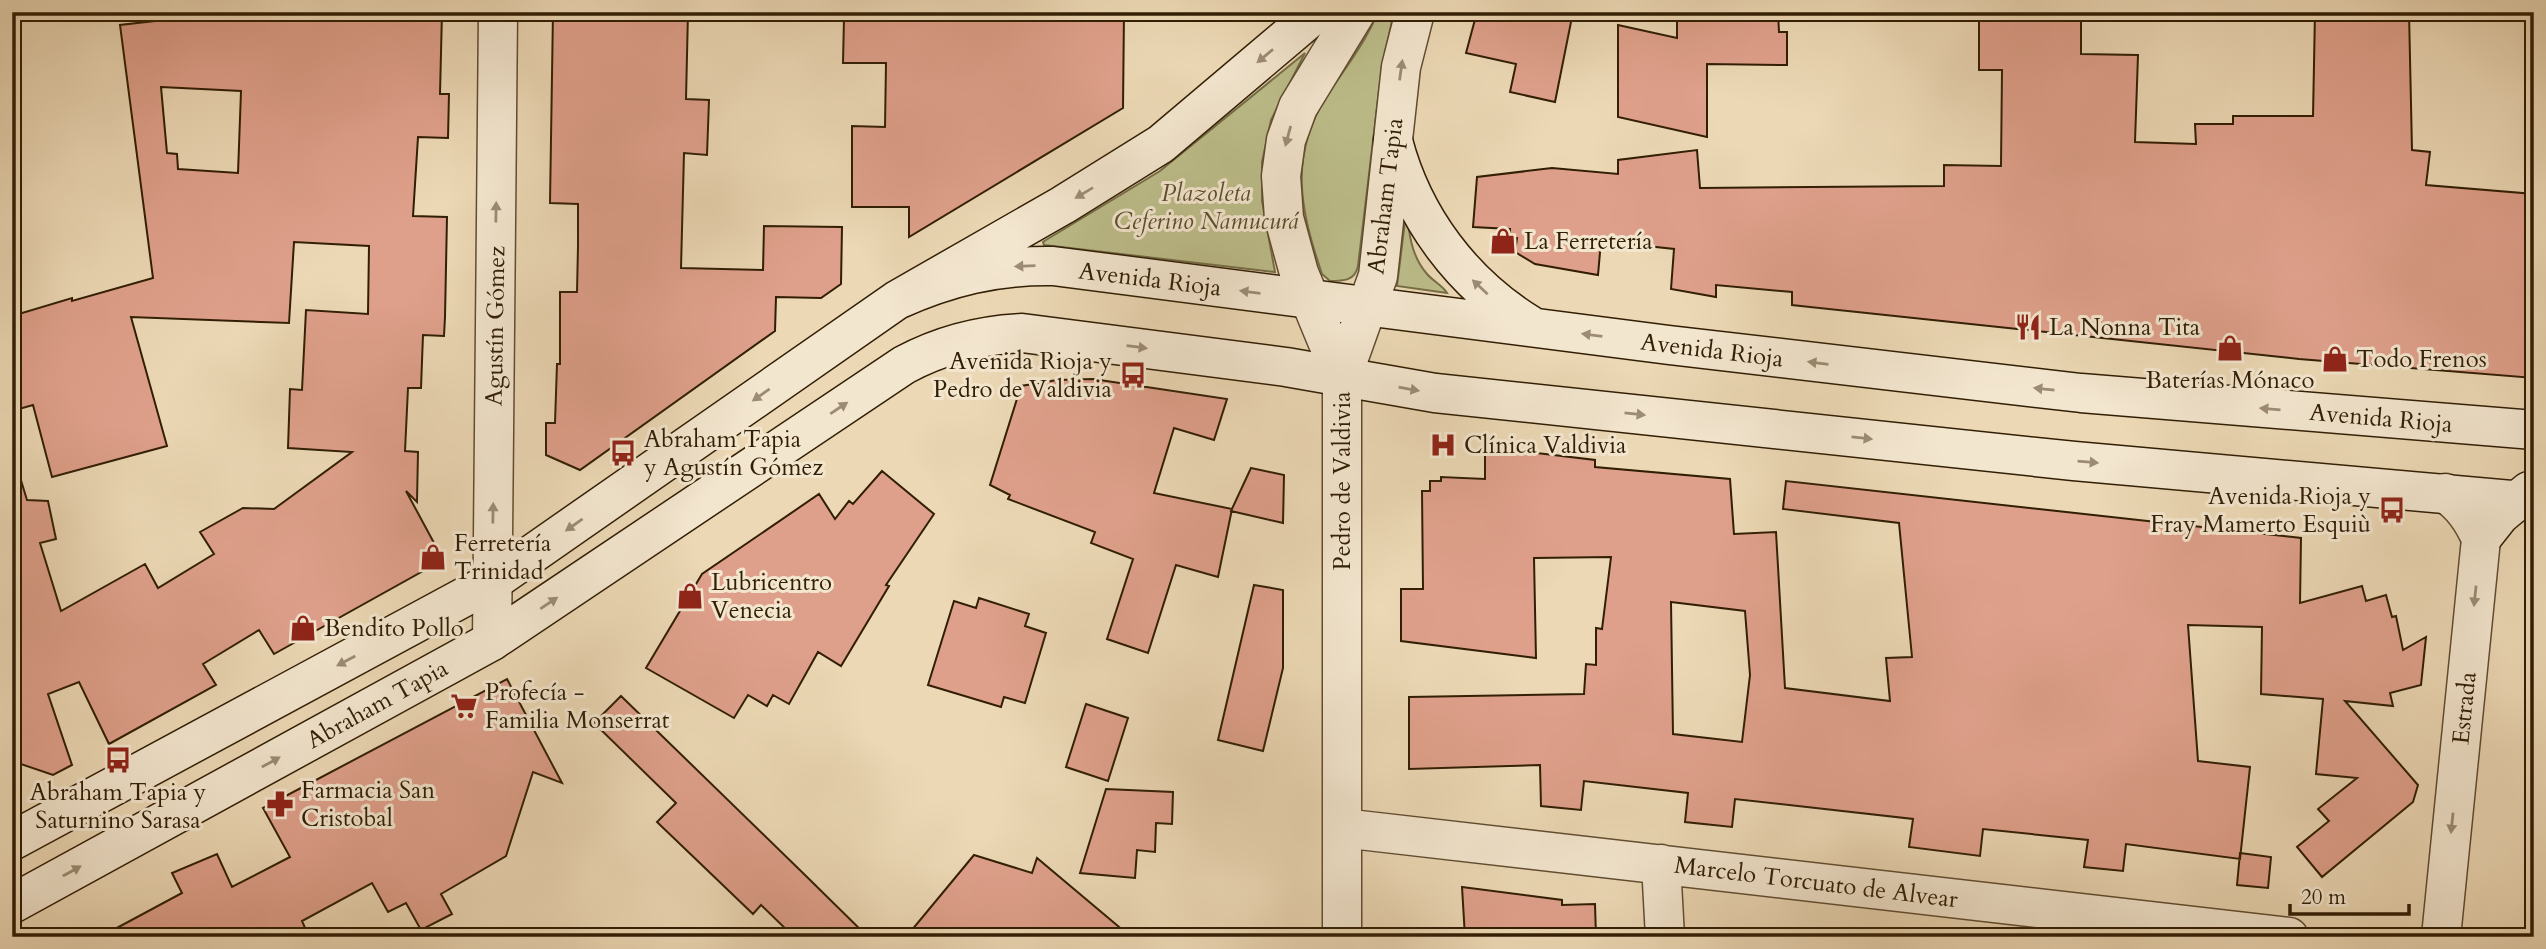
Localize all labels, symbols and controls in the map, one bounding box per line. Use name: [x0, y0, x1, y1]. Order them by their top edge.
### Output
one-way arrow: [1257, 48, 1274, 63]
one-way arrow: [1395, 59, 1406, 81]
street label: Abraham Tapia: [1360, 115, 1412, 276]
one-way arrow: [1282, 125, 1293, 147]
park label: Plazoleta Ceferino Namucurá: [1114, 177, 1300, 238]
one-way arrow: [1074, 186, 1093, 199]
one-way arrow: [490, 201, 502, 223]
place label: La Ferretería: [1524, 225, 1653, 258]
shop icon: La Ferretería: [1488, 226, 1518, 256]
street label: Agustín Gómez: [478, 245, 513, 406]
street label: Avenida Rioja: [1077, 254, 1224, 305]
one-way arrow: [1013, 261, 1035, 272]
one-way arrow: [1472, 280, 1489, 296]
one-way arrow: [1239, 286, 1261, 297]
place label: La Nonna Tita: [2049, 311, 2201, 344]
restaurant icon: La Nonna Tita: [2013, 312, 2043, 342]
street label: Avenida Rioja: [1639, 325, 1786, 376]
one-way arrow: [1581, 330, 1603, 341]
shop icon: Baterías Mónaco: [2215, 333, 2245, 363]
one-way arrow: [1126, 342, 1148, 353]
place label: Todo Frenos: [2356, 343, 2487, 376]
shop icon: Todo Frenos: [2320, 344, 2350, 374]
place label: Avenida Rioja y Pedro de Valdivia: [933, 345, 1113, 406]
one-way arrow: [1807, 358, 1829, 369]
bus stop icon: Avenida Rioja y Pedro de Valdivia: [1118, 360, 1148, 390]
place label: Baterías Mónaco: [2145, 364, 2315, 397]
one-way arrow: [1398, 383, 1420, 394]
one-way arrow: [2033, 383, 2055, 394]
one-way arrow: [752, 388, 770, 402]
street label: Pedro de Valdivia: [1326, 391, 1359, 571]
street label: Avenida Rioja: [2308, 396, 2455, 441]
one-way arrow: [830, 402, 849, 415]
one-way arrow: [2259, 403, 2281, 414]
one-way arrow: [1625, 409, 1647, 420]
place label: Abraham Tapia y Agustín Gómez: [643, 423, 823, 484]
place label: Clínica Valdivia: [1464, 429, 1627, 462]
hospital icon: Clínica Valdivia: [1428, 430, 1458, 460]
one-way arrow: [1851, 433, 1873, 444]
bus stop icon: Abraham Tapia y Agustín Gómez: [608, 438, 638, 468]
one-way arrow: [2077, 457, 2099, 468]
place label: Avenida Rioja y Fray Mamerto Esquiù: [2150, 480, 2371, 541]
bus stop icon: Avenida Rioja y Fray Mamerto Esquiù: [2377, 495, 2407, 525]
one-way arrow: [487, 502, 499, 524]
one-way arrow: [565, 518, 583, 532]
place label: Ferretería Trinidad: [454, 527, 552, 588]
shop icon: Ferretería Trinidad: [418, 542, 448, 572]
place label: Lubricentro Venecia: [711, 566, 832, 627]
shop icon: Lubricentro Venecia: [675, 581, 705, 611]
one-way arrow: [2469, 586, 2480, 608]
one-way arrow: [539, 596, 558, 609]
place label: Bendito Pollo: [324, 612, 464, 645]
shop icon: Bendito Pollo: [288, 613, 318, 643]
street label: Abraham Tapia: [300, 652, 455, 757]
one-way arrow: [336, 655, 356, 666]
street label: Estrada: [2444, 670, 2485, 746]
place label: Profecía - Familia Monserrat: [485, 676, 670, 737]
supermarket icon: Profecía - Familia Monserrat: [449, 691, 479, 721]
bus stop icon: Abraham Tapia y Saturnino Sarasa: [103, 745, 133, 775]
one-way arrow: [262, 756, 281, 768]
place label: Farmacia San Cristobal: [301, 774, 435, 835]
place label: Abraham Tapia y Saturnino Sarasa: [30, 776, 206, 837]
pharmacy icon: Farmacia San Cristobal: [265, 789, 295, 819]
one-way arrow: [2447, 812, 2458, 834]
street label: Marcelo Torcuato de Alvear: [1672, 849, 1960, 916]
one-way arrow: [62, 865, 82, 877]
scale bar: [2290, 872, 2410, 916]
text: 20 m: [2301, 883, 2346, 912]

